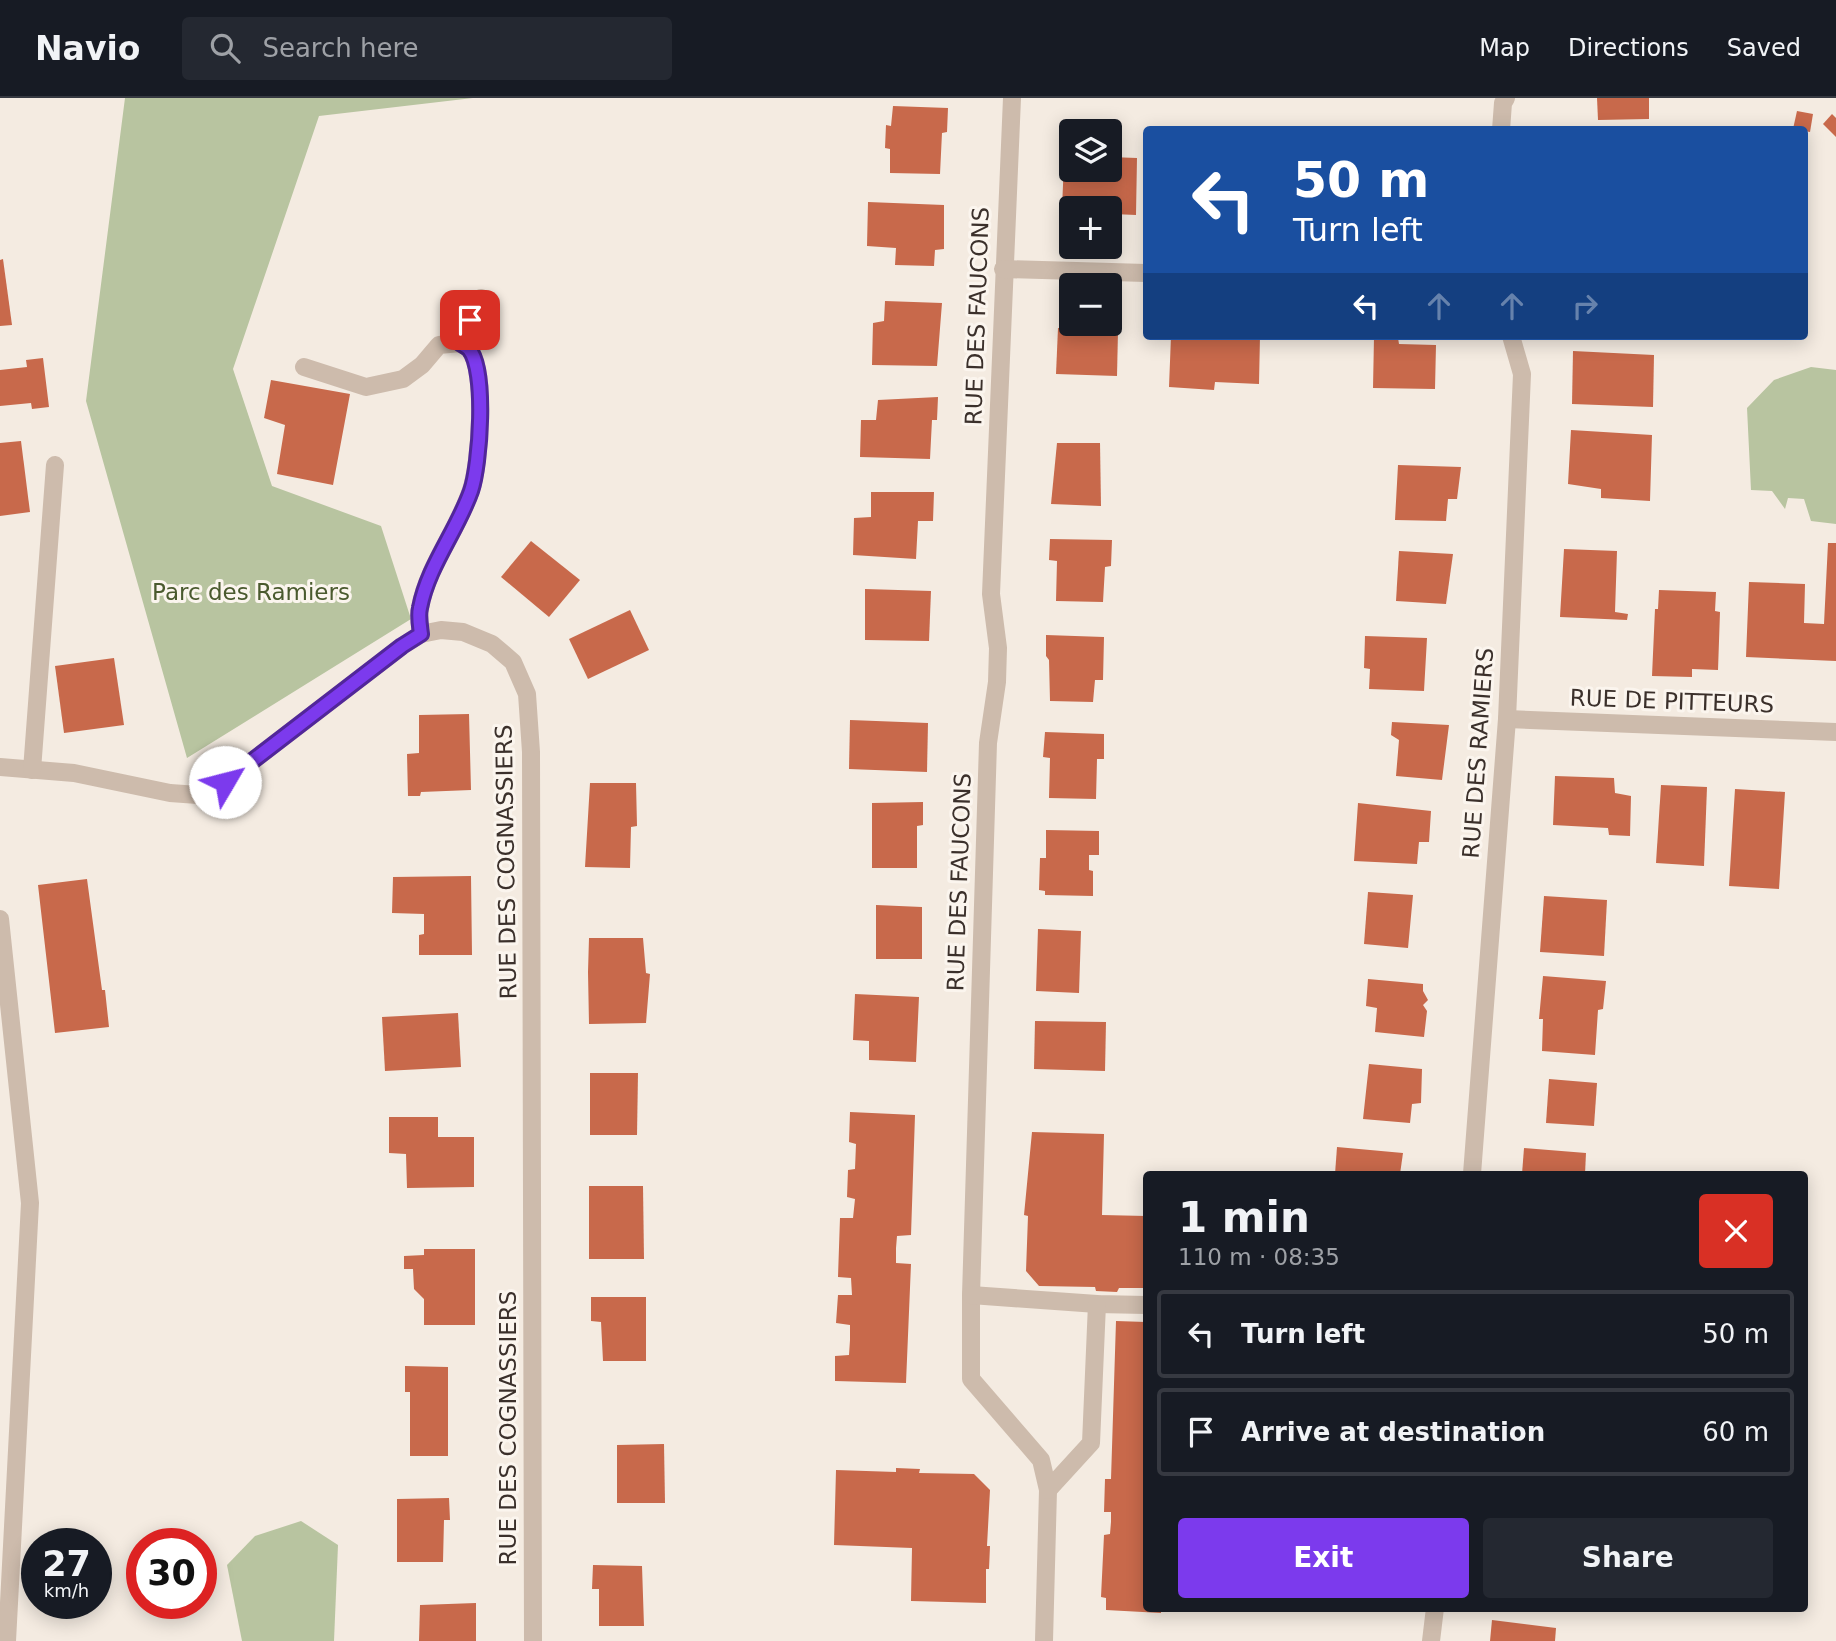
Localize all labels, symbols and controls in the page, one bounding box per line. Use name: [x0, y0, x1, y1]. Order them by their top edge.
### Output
search box: [182, 17, 672, 80]
text: Navio: [35, 29, 140, 68]
icon: search: [206, 29, 244, 67]
text: Search here: [262, 33, 419, 63]
text: Map: [1479, 34, 1530, 62]
text: Directions: [1568, 34, 1689, 62]
text: Saved: [1727, 34, 1801, 62]
map controls: [1059, 119, 1122, 336]
button: layers: [1059, 119, 1122, 182]
text: 50 m: [1293, 152, 1429, 209]
icon: left: [1178, 154, 1269, 245]
button: +: [1059, 196, 1122, 259]
street label: RUE DES FAUCONS: [960, 206, 994, 426]
text: Turn left: [1293, 211, 1423, 249]
button: −: [1059, 273, 1122, 336]
icon: left: [1347, 287, 1385, 325]
icon: ahead: [1420, 287, 1458, 325]
icon: ahead: [1493, 287, 1531, 325]
icon: right: [1566, 287, 1604, 325]
pin: [440, 290, 500, 350]
icon: arrive: [451, 301, 489, 339]
park label: Parc des Ramiers: [152, 579, 350, 605]
street label: RUE DES RAMIERS: [1458, 647, 1498, 859]
street label: RUE DE PITTEURS: [1569, 684, 1775, 718]
street label: RUE DES COGNASSIERS: [491, 724, 521, 1000]
position arrow: [188, 745, 262, 819]
street label: RUE DES FAUCONS: [942, 772, 976, 992]
text: 1 min: [1178, 1193, 1310, 1242]
button: close: [1699, 1194, 1773, 1268]
text: 110 m · 08:35: [1178, 1244, 1340, 1270]
street label: RUE DES COGNASSIERS: [495, 1291, 521, 1565]
icon: left: [1182, 1315, 1220, 1353]
text: Turn left: [1241, 1319, 1365, 1349]
text: 50 m: [1702, 1319, 1769, 1349]
icon: arrive: [1182, 1413, 1220, 1451]
text: Arrive at destination: [1241, 1417, 1545, 1447]
text: 60 m: [1702, 1417, 1769, 1447]
button: Exit: [1178, 1518, 1469, 1598]
button: Share: [1483, 1518, 1773, 1598]
speed limit sign: 30: [126, 1528, 217, 1619]
text: 27: [42, 1544, 91, 1584]
text: km/h: [44, 1580, 89, 1601]

